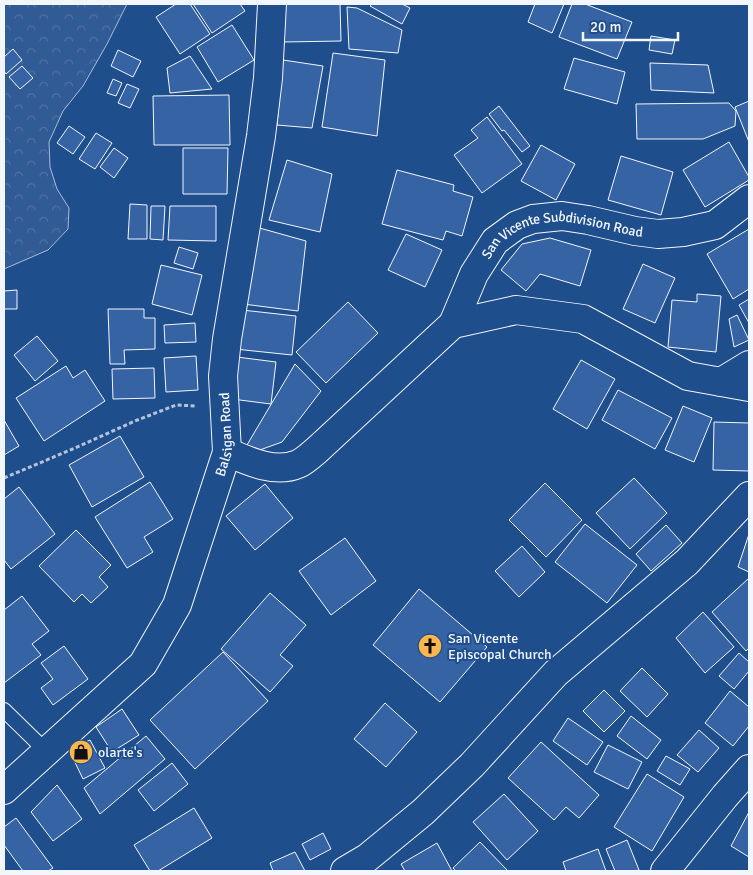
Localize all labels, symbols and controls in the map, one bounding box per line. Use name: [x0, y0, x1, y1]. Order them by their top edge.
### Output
scale bar: [583, 10, 678, 42]
text: 20 m: [590, 18, 621, 36]
street label: San Vicente Subdivision Road: [478, 208, 644, 262]
street label: Balsigan Road: [212, 392, 236, 479]
place label: San Vicente Episcopal Church: [448, 630, 552, 663]
church icon: San Vicente Episcopal Church: [417, 633, 443, 659]
shop icon: olarte's: [68, 739, 94, 765]
place label: olarte's: [98, 744, 143, 761]

